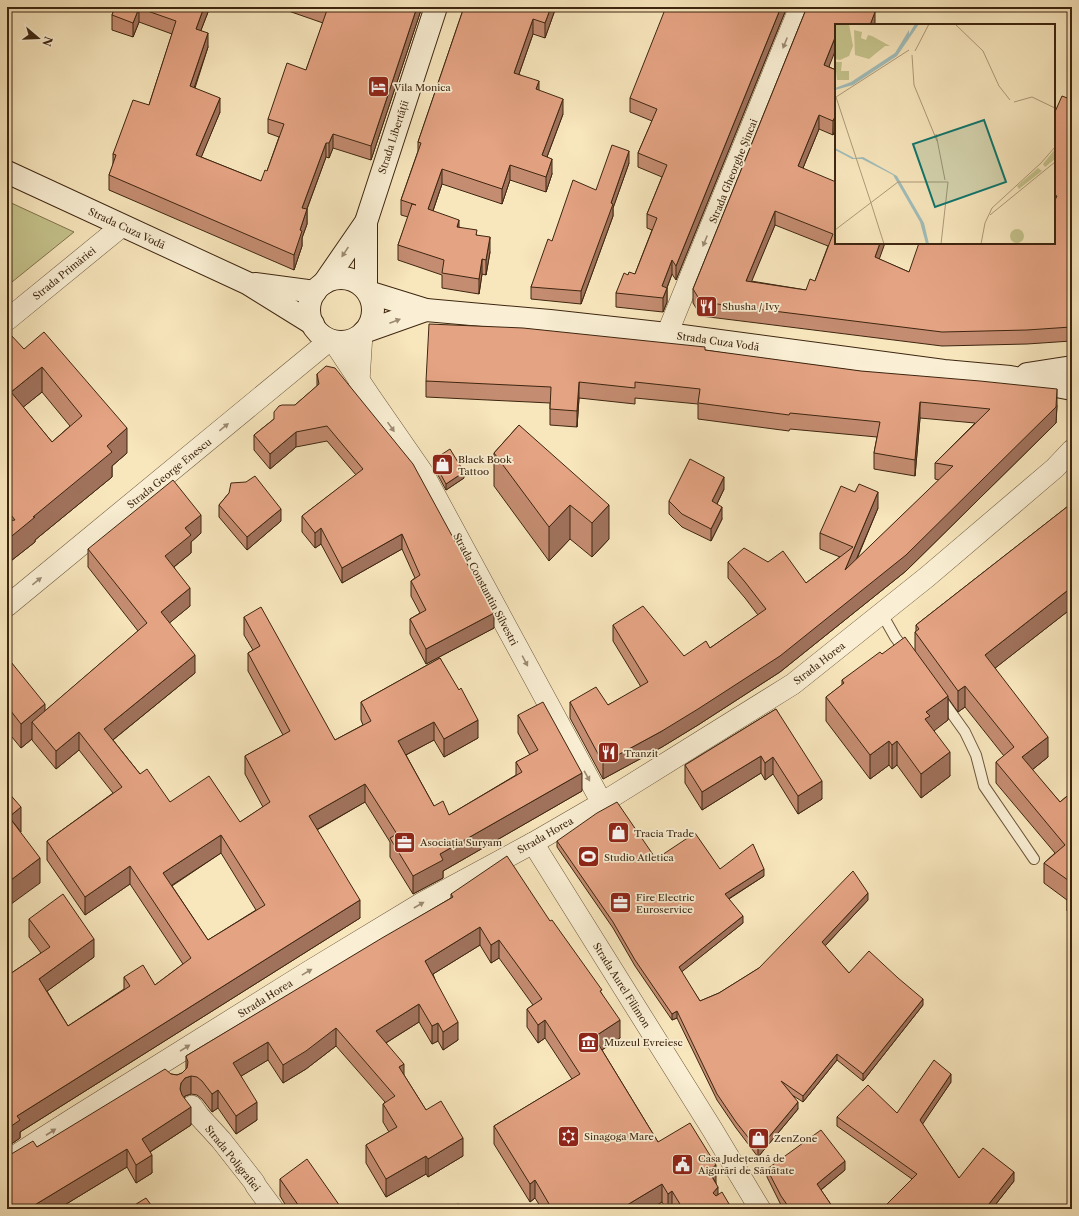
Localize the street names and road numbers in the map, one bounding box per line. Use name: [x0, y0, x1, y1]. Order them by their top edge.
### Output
street label: Strada Libertății: [375, 99, 412, 176]
street label: Strada Gheorghe Șincai: [707, 117, 760, 225]
street label: Strada Cuza Vodă: [86, 205, 168, 252]
street label: Strada Primăriei: [30, 244, 98, 303]
street label: Strada Cuza Vodă: [676, 329, 761, 354]
street label: Strada George Enescu: [124, 435, 214, 511]
street label: Strada Constantin Silvestri: [450, 531, 521, 648]
street label: Strada Horea: [791, 639, 848, 688]
street label: Strada Horea: [515, 814, 576, 857]
street label: Strada Aurel Filimon: [590, 940, 654, 1031]
street label: Strada Horea: [235, 976, 296, 1020]
street label: Strada Poligrafiei: [202, 1123, 263, 1194]

